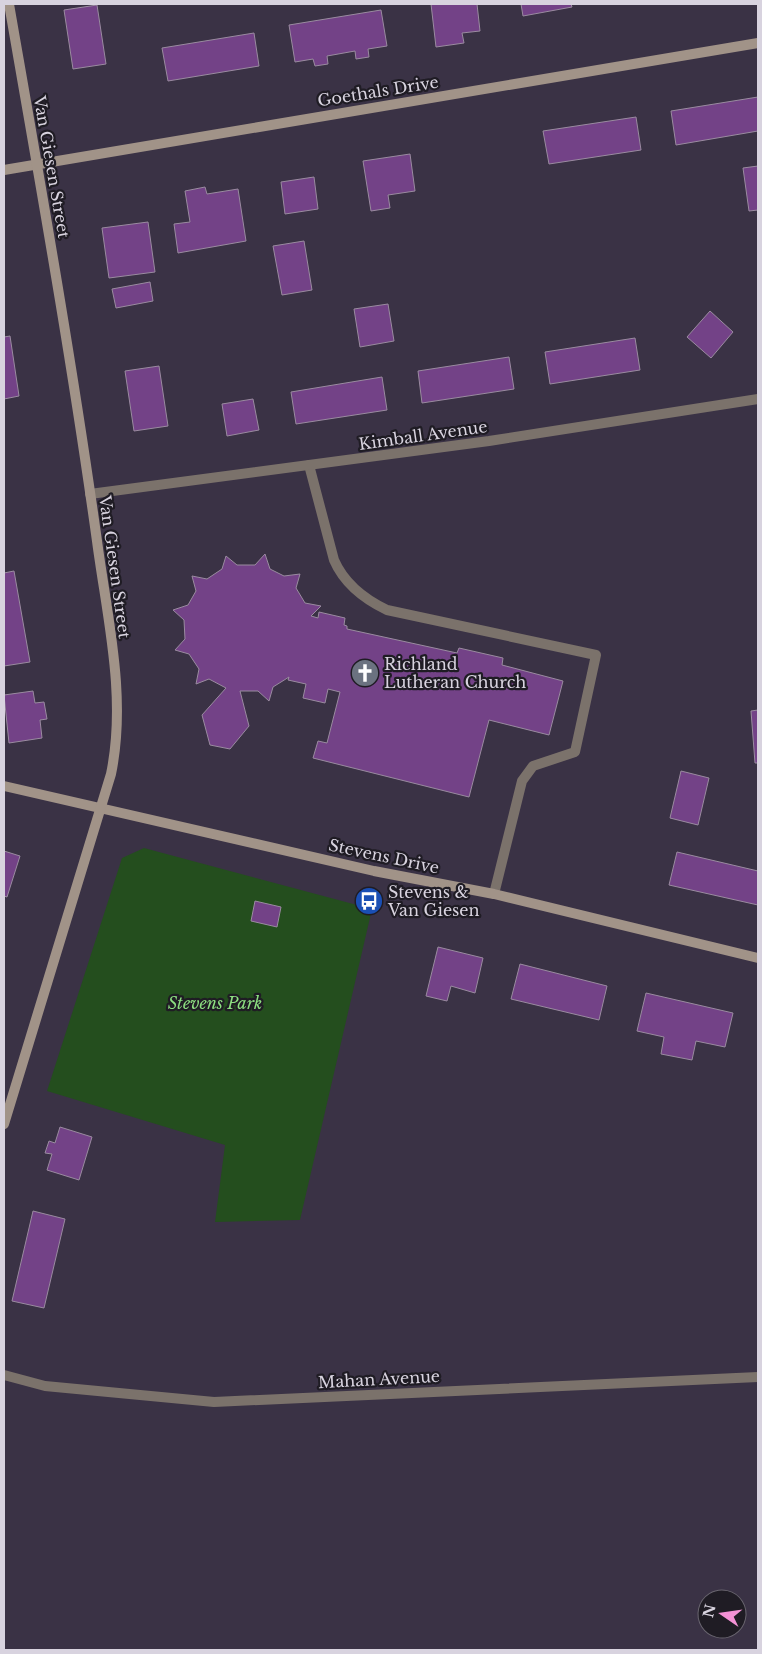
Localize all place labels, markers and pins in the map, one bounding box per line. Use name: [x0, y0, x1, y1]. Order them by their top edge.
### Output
place label: Richland Lutheran Church: [384, 654, 526, 692]
church icon: Richland Lutheran Church: [350, 658, 380, 688]
place label: Stevens & Van Giesen: [387, 882, 480, 920]
bus stop icon: Stevens & Van Giesen: [354, 886, 384, 916]

